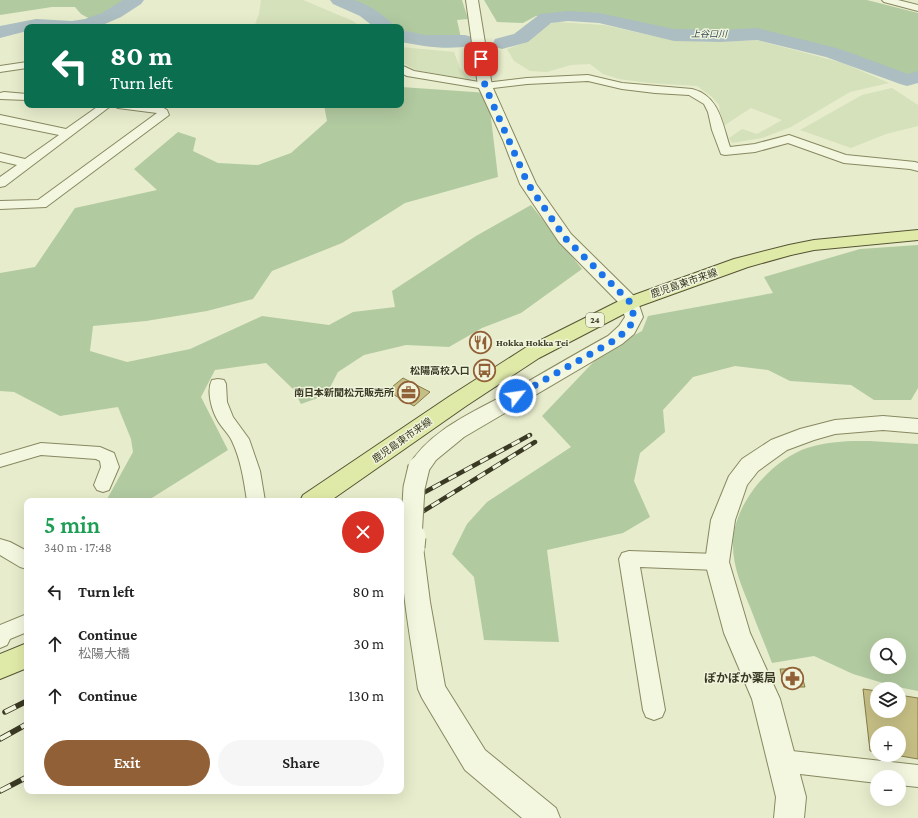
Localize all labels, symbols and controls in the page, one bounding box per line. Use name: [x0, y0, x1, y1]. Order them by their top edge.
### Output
water label: 上谷口川: [691, 29, 728, 39]
icon: left: [44, 40, 96, 92]
text: 80 m: [110, 40, 172, 71]
pin: [464, 42, 498, 76]
icon: arrive: [470, 48, 492, 70]
text: Turn left: [110, 73, 173, 93]
street label: 鹿児島東市来線: [649, 266, 719, 300]
road number: 24: [586, 313, 604, 327]
restaurant icon: Hokka Hokka Tei: [467, 329, 493, 355]
place label: Hokka Hokka Tei: [496, 337, 569, 348]
bus stop icon: 松陽高校入口: [472, 357, 498, 383]
place label: 松陽高校入口: [410, 365, 470, 376]
position arrow: [495, 375, 537, 417]
office icon: 南日本新聞松元販売所: [396, 379, 422, 405]
place label: 南日本新聞松元販売所: [294, 387, 394, 398]
street label: 鹿児島東市来線: [370, 415, 434, 465]
text: 5 min: [44, 511, 100, 538]
button: close: [342, 511, 384, 553]
text: 340 m · 17:48: [44, 540, 112, 555]
icon: left: [44, 581, 66, 603]
text: Turn left: [78, 584, 134, 600]
text: 80 m: [353, 584, 384, 600]
text: Continue: [78, 627, 137, 643]
icon: ahead: [44, 633, 66, 655]
text: 30 m: [354, 636, 384, 652]
map controls: [870, 638, 906, 806]
button: search: [870, 638, 906, 674]
text: 松陽大橋: [78, 646, 130, 661]
pharmacy icon: ぽかぽか薬局: [779, 665, 805, 691]
place label: ぽかぽか薬局: [704, 671, 776, 685]
button: layers: [870, 682, 906, 718]
icon: ahead: [44, 685, 66, 707]
text: Continue: [78, 688, 137, 704]
text: 130 m: [349, 688, 384, 704]
button: +: [870, 726, 906, 762]
button: Exit: [44, 740, 210, 786]
button: Share: [218, 740, 384, 786]
button: −: [870, 770, 906, 806]

